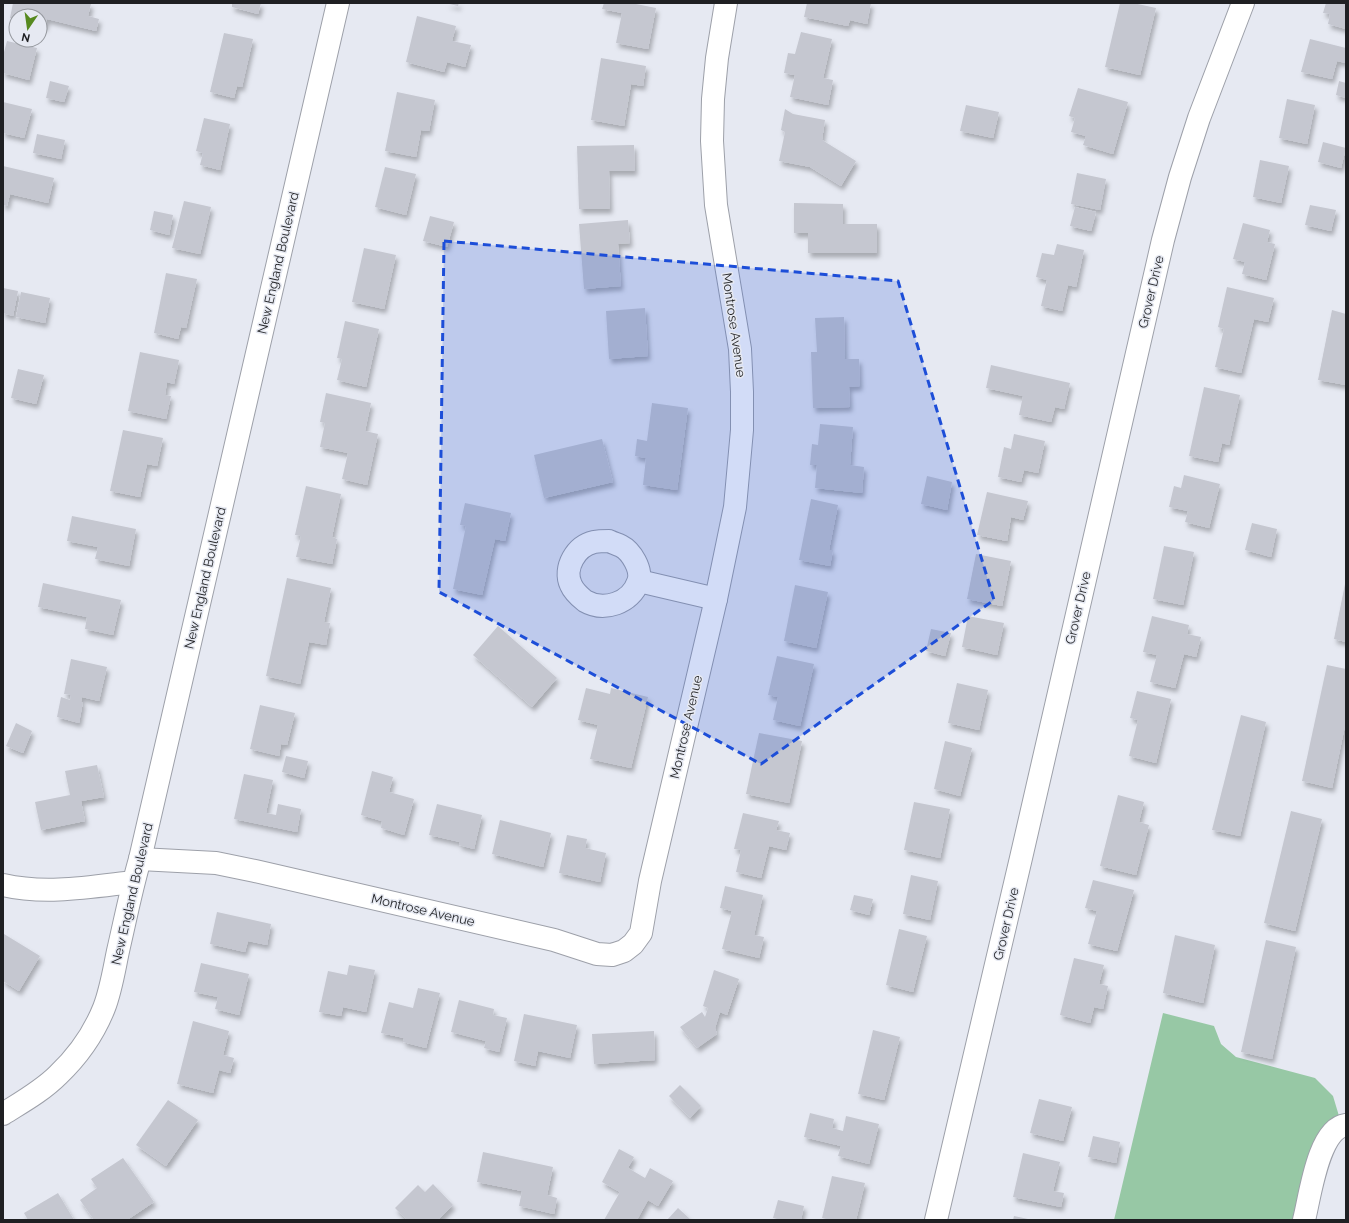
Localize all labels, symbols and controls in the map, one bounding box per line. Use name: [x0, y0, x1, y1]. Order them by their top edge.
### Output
north arrow: [8, 8, 48, 48]
text: N: [20, 30, 31, 45]
street label: New England Boulevard: [254, 190, 302, 336]
street label: Grover Drive: [1135, 254, 1167, 330]
street label: Montrose Avenue: [719, 272, 749, 379]
street label: New England Boulevard: [181, 505, 229, 651]
street label: Grover Drive: [1062, 570, 1094, 646]
street label: Montrose Avenue: [667, 674, 705, 780]
street label: New England Boulevard: [108, 821, 156, 967]
street label: Grover Drive: [990, 886, 1022, 962]
street label: Montrose Avenue: [370, 891, 476, 929]

